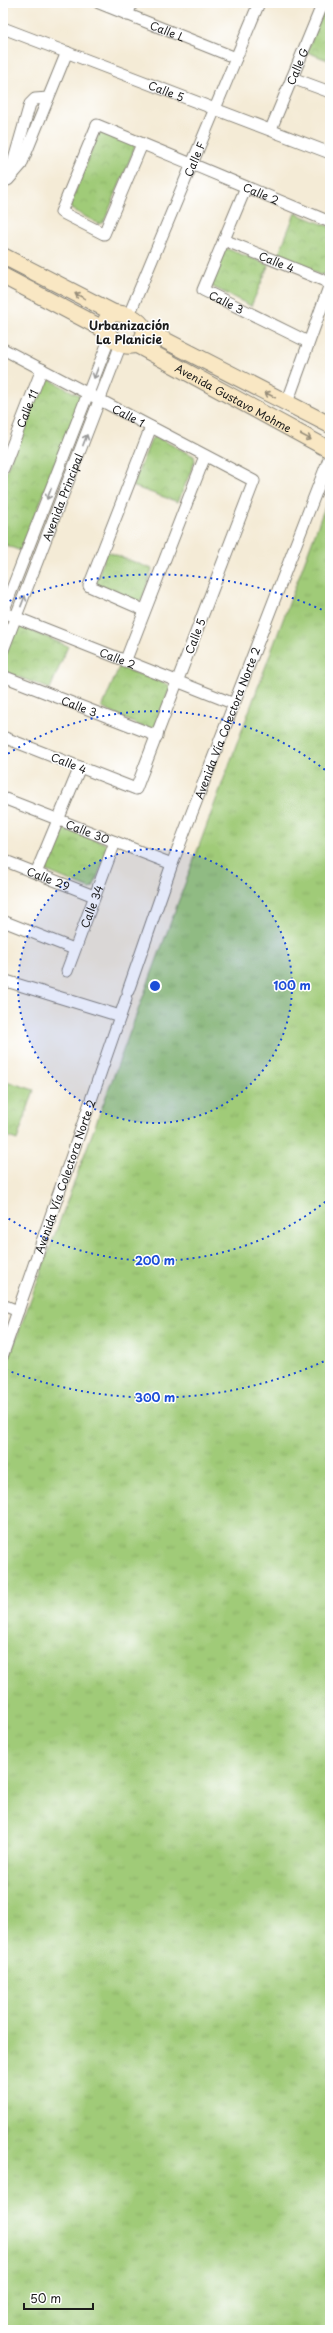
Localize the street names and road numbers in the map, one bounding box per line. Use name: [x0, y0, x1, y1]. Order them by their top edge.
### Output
street label: Calle L: [148, 16, 188, 45]
street label: Calle G: [282, 45, 312, 87]
street label: Calle 5: [146, 76, 187, 105]
street label: Calle F: [179, 139, 209, 179]
street label: Calle 2: [241, 178, 282, 208]
street label: Calle 4: [256, 247, 297, 276]
street label: Calle 3: [206, 286, 247, 318]
street label: Avenida Gustavo Mohme: [172, 359, 295, 436]
street label: Calle 11: [12, 387, 42, 430]
street label: Calle 1: [109, 399, 148, 431]
street label: Avenida Principal: [37, 451, 87, 543]
street label: Calle 5: [180, 616, 210, 656]
street label: Calle 2: [97, 643, 139, 673]
street label: Avenida Vía Colectora Norte 2: [190, 644, 264, 801]
street label: Calle 3: [59, 691, 100, 720]
street label: Calle 4: [49, 748, 89, 778]
street label: Calle 30: [63, 815, 112, 847]
street label: Calle 29: [25, 862, 73, 894]
street label: Calle 34: [75, 882, 107, 930]
street label: Avenida Vía Colectora Norte 2: [30, 1097, 99, 1256]

